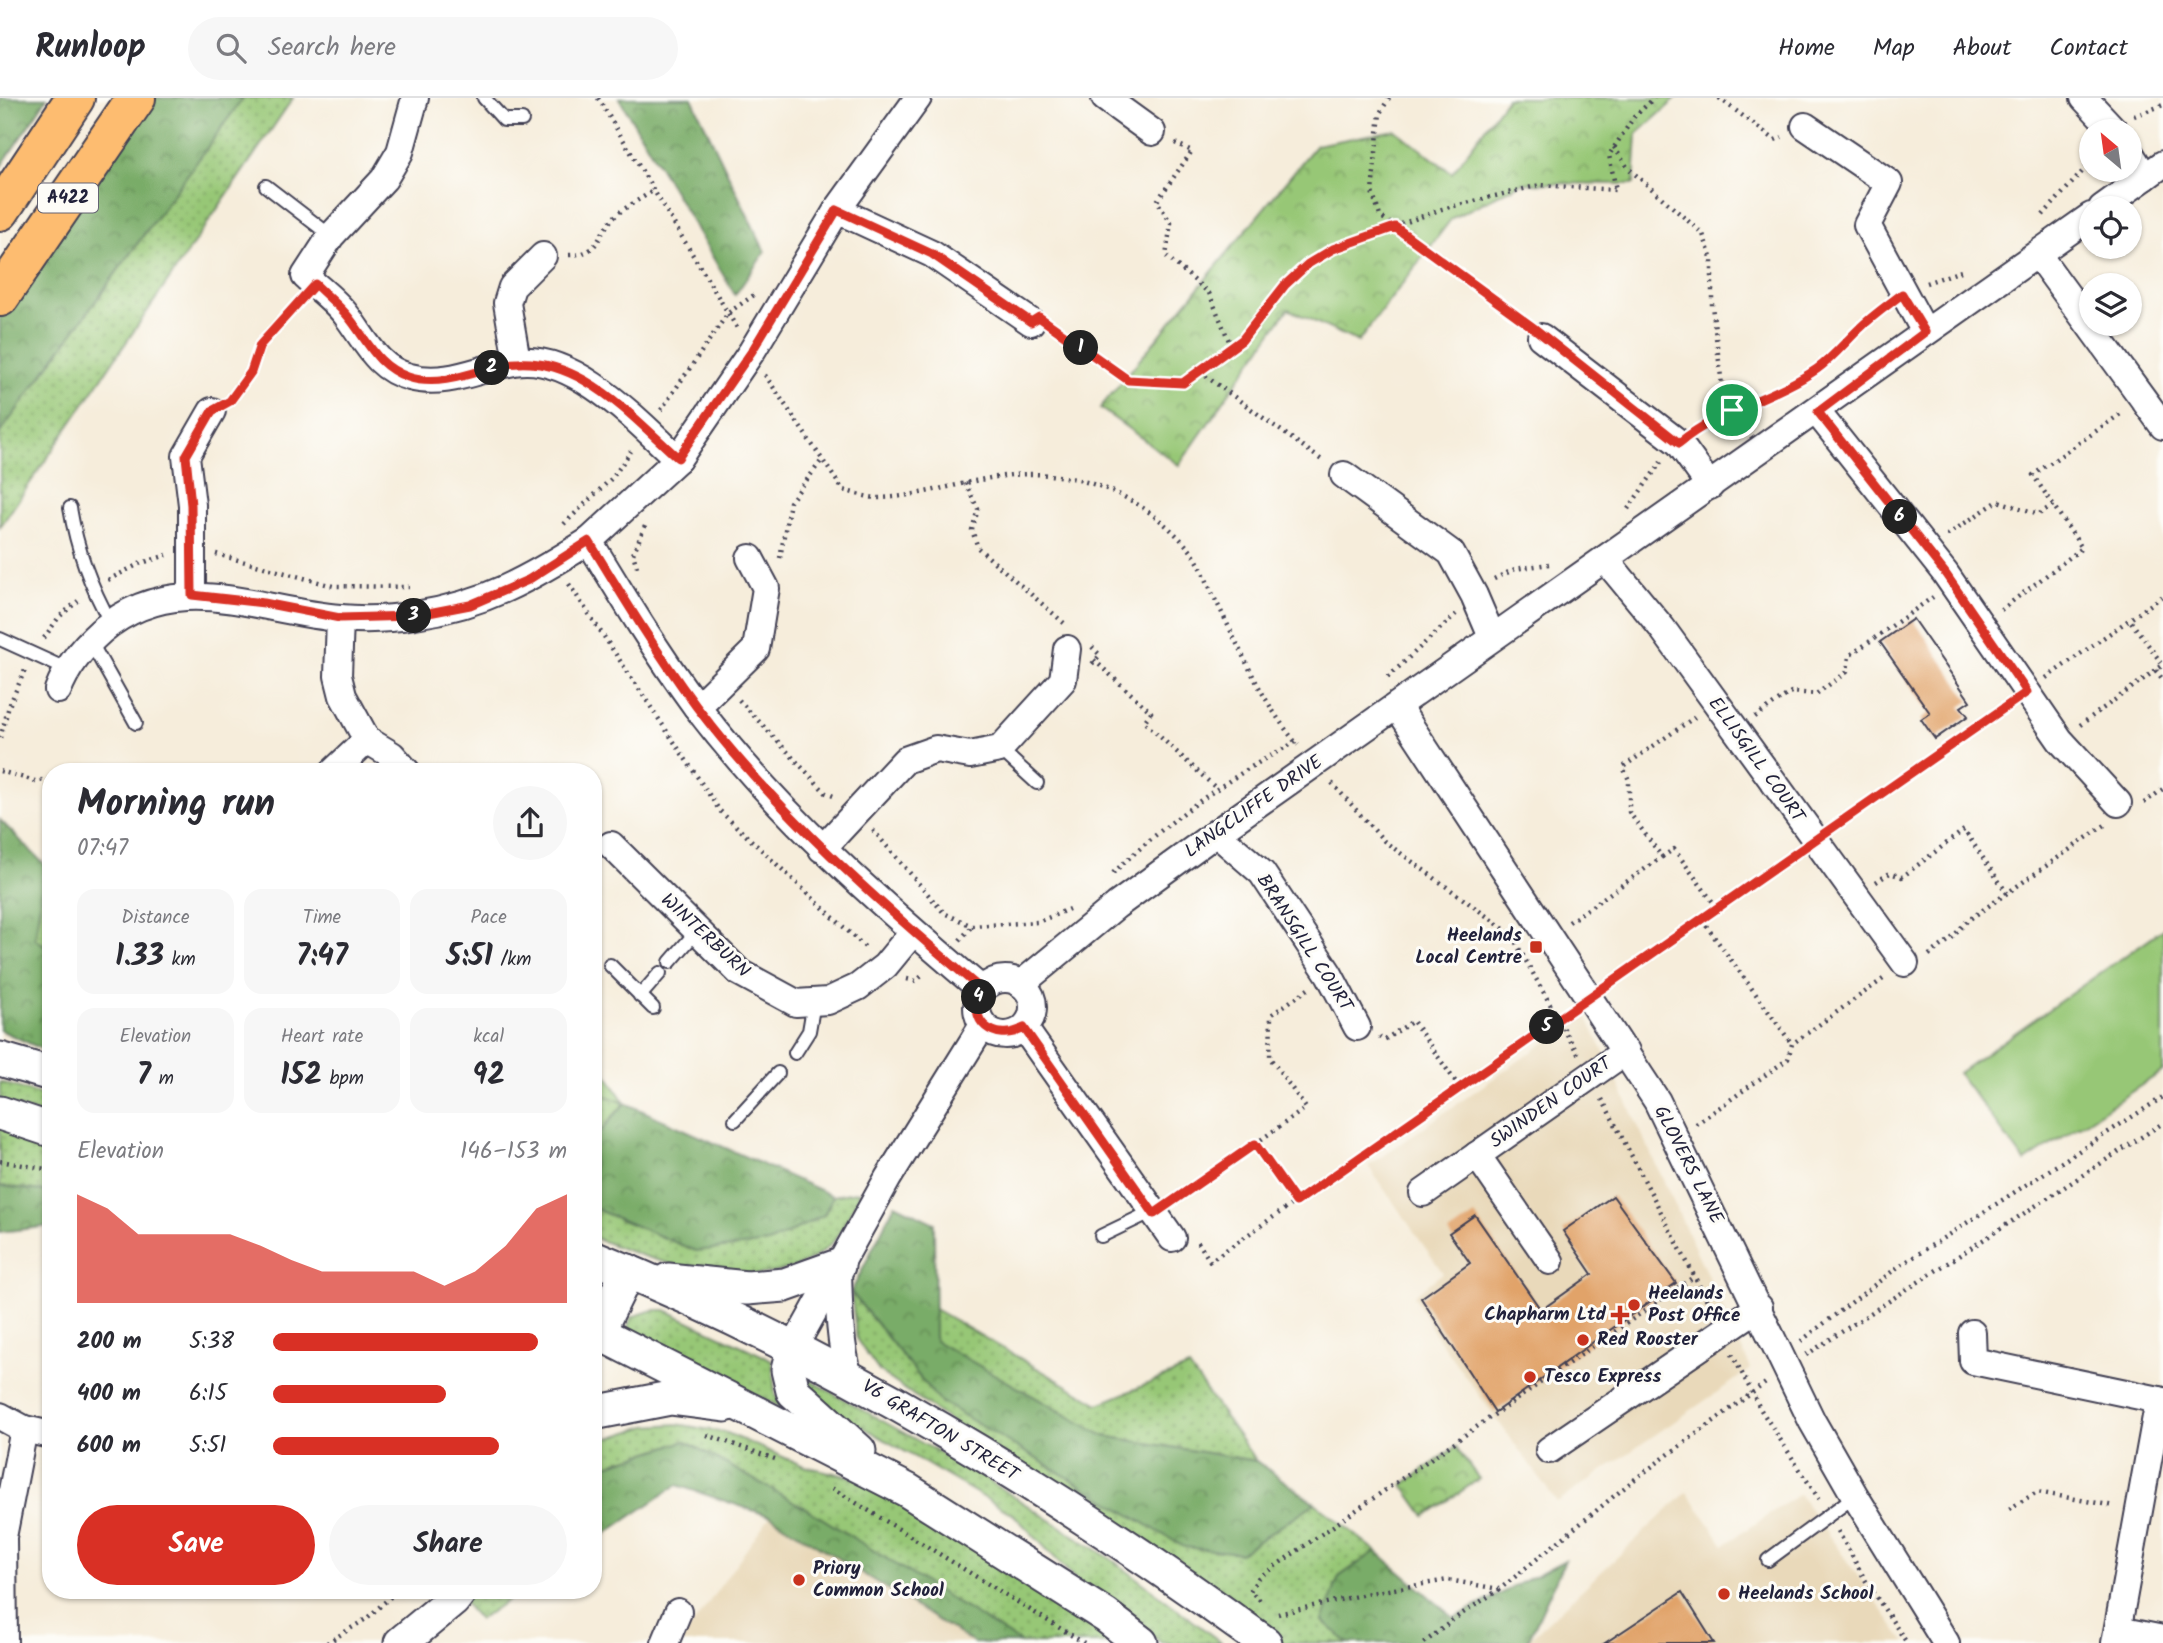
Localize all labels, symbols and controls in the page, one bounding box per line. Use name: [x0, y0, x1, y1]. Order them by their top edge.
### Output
search box: [188, 17, 678, 80]
text: Runloop: [35, 22, 146, 75]
text: Search here: [268, 27, 396, 69]
icon: search: [212, 29, 250, 67]
text: Home: [1778, 29, 1835, 68]
text: Map: [1873, 29, 1915, 68]
text: About: [1953, 29, 2011, 68]
text: Contact: [2049, 29, 2128, 68]
north arrow: [2079, 119, 2142, 182]
map controls: [2079, 119, 2142, 336]
road number: A422: [38, 184, 98, 212]
button: locate: [2079, 196, 2142, 259]
button: layers: [2079, 273, 2142, 336]
pin: 1: [1064, 330, 1098, 366]
text: 1: [1078, 332, 1083, 362]
pin: 2: [475, 350, 510, 386]
text: 2: [486, 352, 497, 382]
pin: [1702, 380, 1762, 440]
icon: arrive: [1713, 391, 1751, 429]
pin: 6: [1882, 500, 1918, 534]
text: 6: [1894, 501, 1905, 531]
pin: 3: [396, 598, 432, 634]
text: 3: [408, 600, 419, 630]
street label: ELLISGILL COURT: [1700, 691, 1813, 831]
street label: LANGCLIFFE DRIVE: [1179, 747, 1330, 866]
text: Morning run: [77, 775, 275, 835]
button: share: [493, 786, 567, 860]
text: 07:47: [77, 831, 128, 867]
street label: BRANSGILL COURT: [1248, 868, 1361, 1019]
street label: WINTERBURN: [653, 886, 757, 986]
text: Distance: [121, 903, 189, 933]
text: Time: [303, 903, 341, 933]
text: Pace: [471, 903, 507, 933]
place label: Heelands Local Centre: [1415, 921, 1522, 973]
text: 1.33: [115, 933, 164, 981]
text: 7:47: [296, 933, 348, 981]
text: 5:51: [446, 933, 493, 981]
marker: Heelands Local Centre: [1528, 939, 1544, 955]
text: km: [164, 945, 196, 975]
text: /km: [493, 945, 531, 975]
pin: 4: [962, 979, 996, 1014]
text: 4: [973, 981, 984, 1011]
pin: 5: [1530, 1010, 1564, 1044]
text: 5: [1542, 1011, 1551, 1041]
text: Elevation: [119, 1022, 191, 1052]
text: Heart rate: [281, 1022, 363, 1052]
text: kcal: [473, 1022, 504, 1052]
street label: SWINDEN COURT: [1484, 1049, 1620, 1156]
text: 7: [137, 1052, 151, 1100]
text: 152: [280, 1052, 322, 1100]
text: 92: [472, 1052, 505, 1100]
text: m: [151, 1064, 174, 1094]
text: bpm: [322, 1064, 364, 1094]
street label: GLOVERS LANE: [1645, 1100, 1731, 1230]
text: Elevation: [77, 1134, 164, 1170]
text: 146–153 m: [460, 1134, 567, 1170]
place label: Heelands Post Office: [1648, 1279, 1740, 1331]
marker: Heelands Post Office: [1626, 1297, 1642, 1313]
place label: Chapharm Ltd: [1484, 1300, 1607, 1330]
marker: Chapharm Ltd: [1612, 1307, 1628, 1323]
text: 200 m: [77, 1324, 142, 1360]
text: 5:38: [189, 1324, 234, 1360]
place label: Red Rooster: [1597, 1325, 1699, 1355]
marker: Red Rooster: [1575, 1332, 1591, 1348]
place label: Tesco Express: [1544, 1362, 1661, 1392]
marker: Tesco Express: [1522, 1369, 1538, 1385]
street label: V6 GRAFTON STREET: [856, 1372, 1026, 1491]
text: 400 m: [77, 1376, 141, 1412]
text: 6:15: [189, 1376, 227, 1412]
text: 600 m: [77, 1428, 141, 1464]
text: 5:51: [189, 1428, 227, 1464]
button: Save: [77, 1505, 315, 1585]
button: Share: [329, 1505, 567, 1585]
place label: Priory Common School: [813, 1554, 945, 1606]
marker: Priory Common School: [791, 1572, 807, 1588]
place label: Heelands School: [1738, 1579, 1874, 1609]
marker: Heelands School: [1716, 1586, 1732, 1602]

